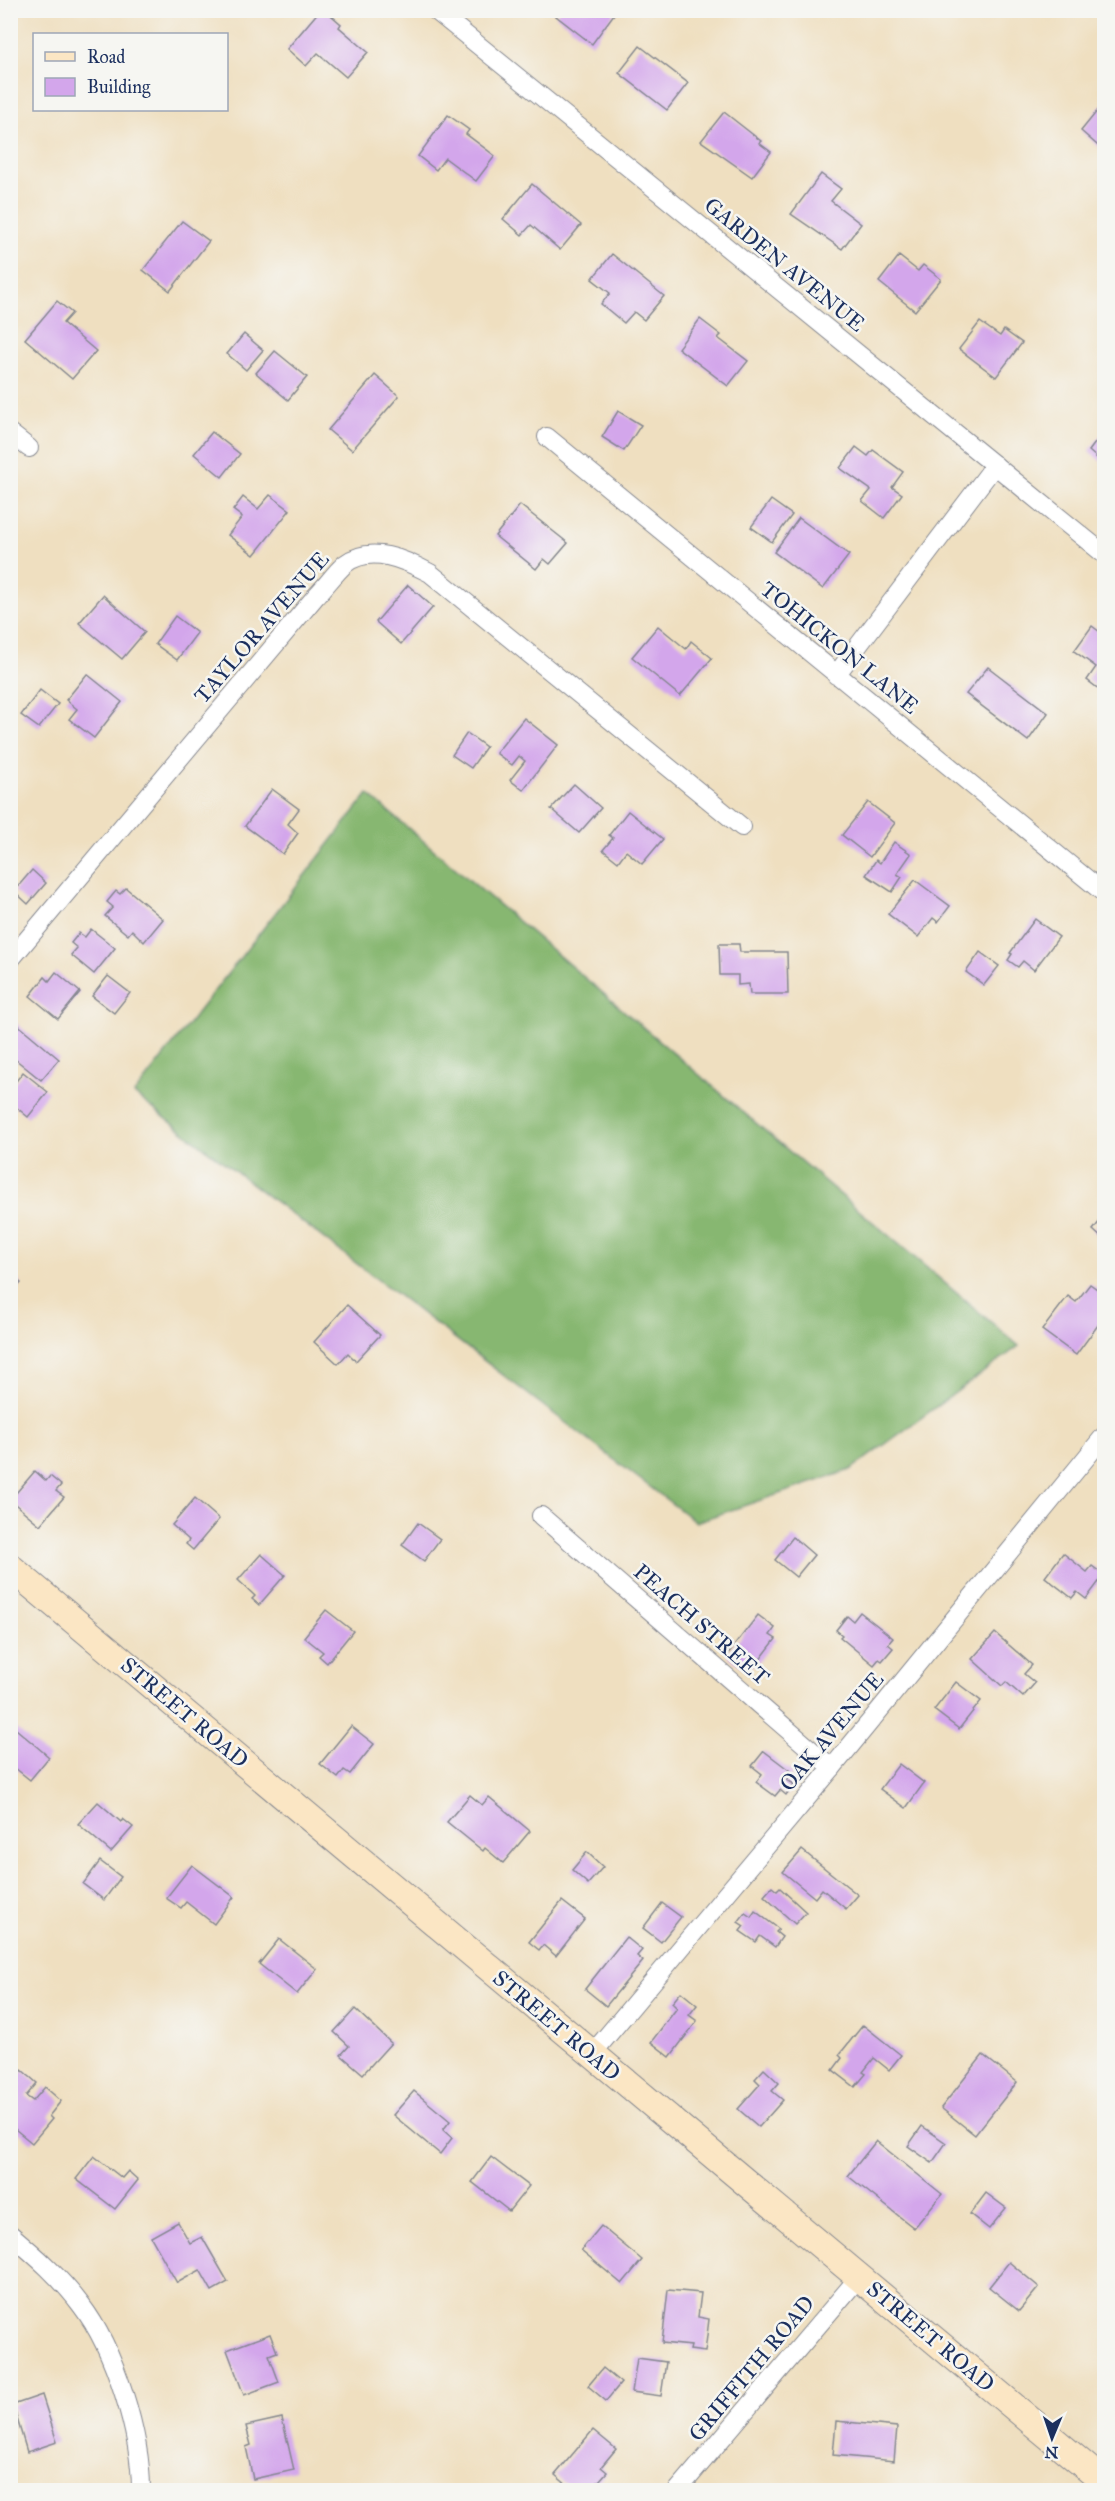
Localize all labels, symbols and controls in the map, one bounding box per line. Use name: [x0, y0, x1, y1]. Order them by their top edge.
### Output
legend: [33, 33, 228, 111]
text: Road: [87, 46, 125, 68]
text: Building: [87, 76, 151, 99]
street label: GARDEN AVENUE: [699, 191, 871, 338]
street label: TAYLOR AVENUE: [188, 546, 335, 709]
street label: TOHICKON LANE: [755, 575, 924, 720]
street label: PEACH STREET: [628, 1558, 775, 1691]
street label: STREET ROAD: [115, 1651, 254, 1774]
street label: OAK AVENUE: [774, 1666, 889, 1797]
street label: STREET ROAD: [487, 1964, 626, 2087]
street label: STREET ROAD: [861, 2275, 1000, 2398]
street label: GRIFFITH ROAD: [683, 2290, 820, 2447]
north arrow: [1022, 2408, 1082, 2468]
text: N: [1044, 2443, 1059, 2462]

